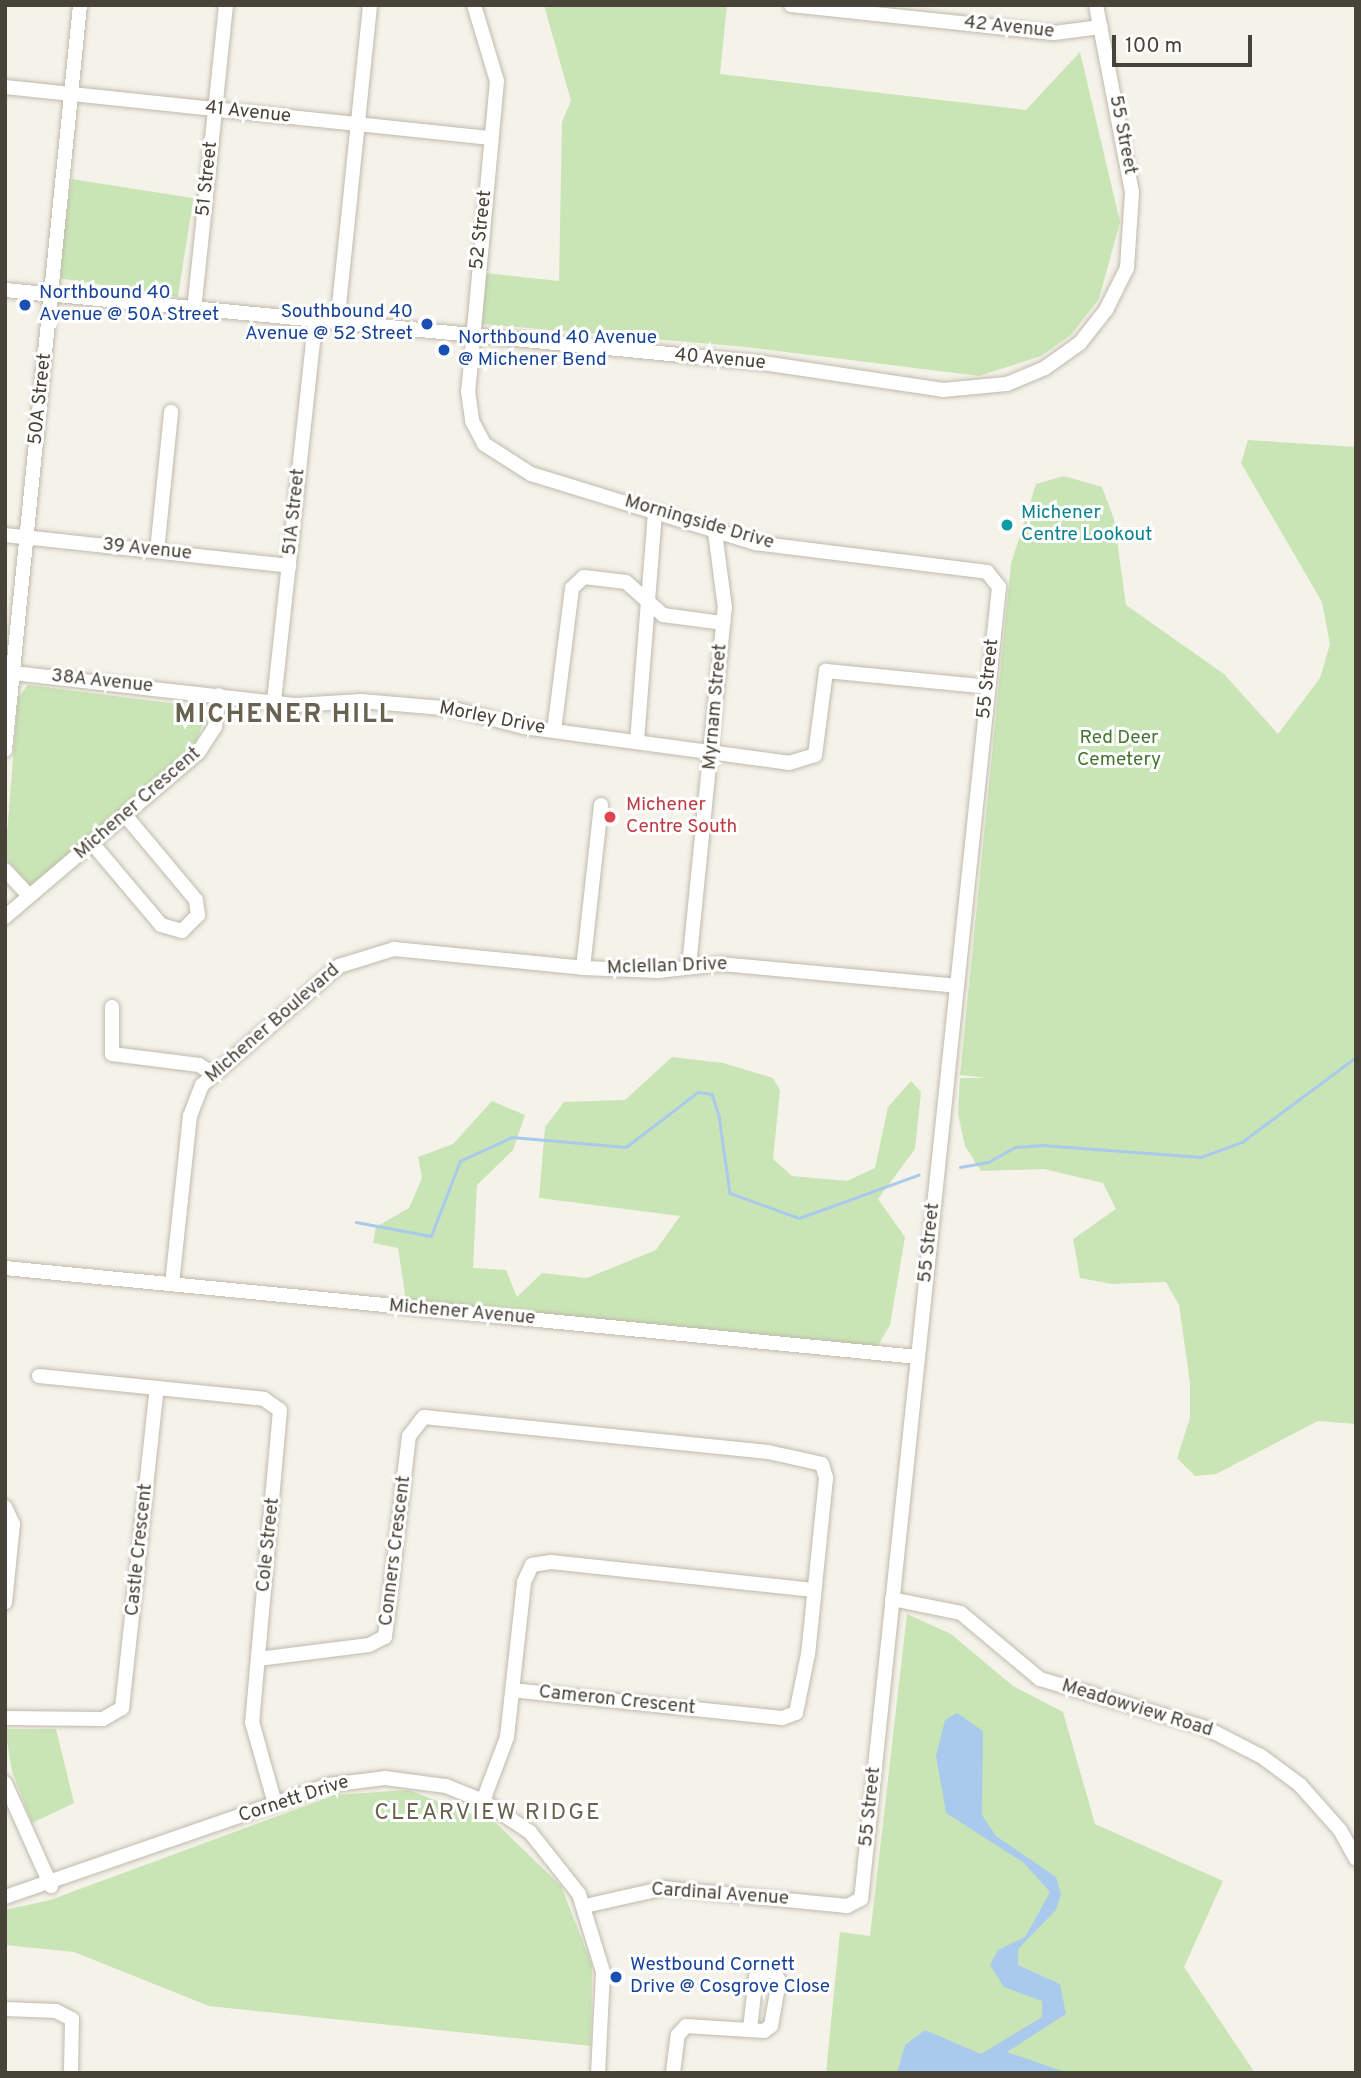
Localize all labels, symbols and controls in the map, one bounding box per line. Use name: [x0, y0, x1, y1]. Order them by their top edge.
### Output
street label: 42 Avenue: [962, 12, 1056, 44]
scale bar: [1116, 21, 1256, 65]
text: 100 m: [1125, 33, 1182, 60]
street label: 55 Street: [1103, 93, 1141, 177]
street label: 41 Avenue: [204, 97, 292, 129]
street label: 51 Street: [193, 140, 223, 218]
street label: 52 Street: [466, 189, 498, 271]
place label: Northbound 40 Avenue @ 50A Street: [39, 283, 220, 327]
marker: Northbound 40 Avenue @ 50A Street: [17, 297, 33, 313]
place label: Southbound 40 Avenue @ 52 Street: [245, 302, 413, 346]
marker: Southbound 40 Avenue @ 52 Street: [419, 316, 435, 332]
place label: Northbound 40 Avenue @ Michener Bend: [458, 328, 658, 372]
marker: Northbound 40 Avenue @ Michener Bend: [436, 342, 452, 358]
street label: 40 Avenue: [673, 345, 767, 375]
street label: 50A Street: [25, 352, 57, 446]
street label: 51A Street: [279, 467, 311, 557]
street label: Morningside Drive: [622, 491, 776, 555]
place label: Michener Centre Lookout: [1021, 503, 1152, 547]
marker: Michener Centre Lookout: [999, 517, 1015, 533]
street label: 39 Avenue: [101, 534, 193, 566]
street label: 55 Street: [973, 638, 1005, 720]
street label: Myrnam Street: [699, 643, 733, 771]
street label: 38A Avenue: [49, 665, 155, 699]
street label: Morley Drive: [437, 698, 547, 740]
district label: MICHENER HILL: [176, 700, 394, 732]
park label: Red Deer Cemetery: [1077, 728, 1161, 772]
street label: Michener Crescent: [70, 743, 206, 865]
place label: Michener Centre South: [626, 795, 737, 839]
marker: Michener Centre South: [600, 807, 620, 827]
street label: Mclellan Drive: [606, 954, 728, 980]
street label: Michener Boulevard: [201, 960, 345, 1088]
street label: 55 Street: [914, 1202, 946, 1284]
street label: Michener Avenue: [387, 1295, 537, 1331]
street label: Conners Crescent: [375, 1474, 417, 1628]
street label: Castle Crescent: [122, 1483, 158, 1617]
street label: Cole Street: [253, 1497, 285, 1593]
street label: Meadowview Road: [1059, 1675, 1215, 1743]
street label: Cameron Crescent: [537, 1681, 697, 1721]
street label: 55 Street: [855, 1766, 887, 1848]
street label: Cornett Drive: [236, 1771, 352, 1829]
district label: CLEARVIEW RIDGE: [376, 1800, 600, 1828]
street label: Cardinal Avenue: [650, 1879, 790, 1911]
place label: Westbound Cornett Drive @ Cosgrove Close: [630, 1955, 830, 1999]
marker: Westbound Cornett Drive @ Cosgrove Close: [608, 1969, 624, 1985]

